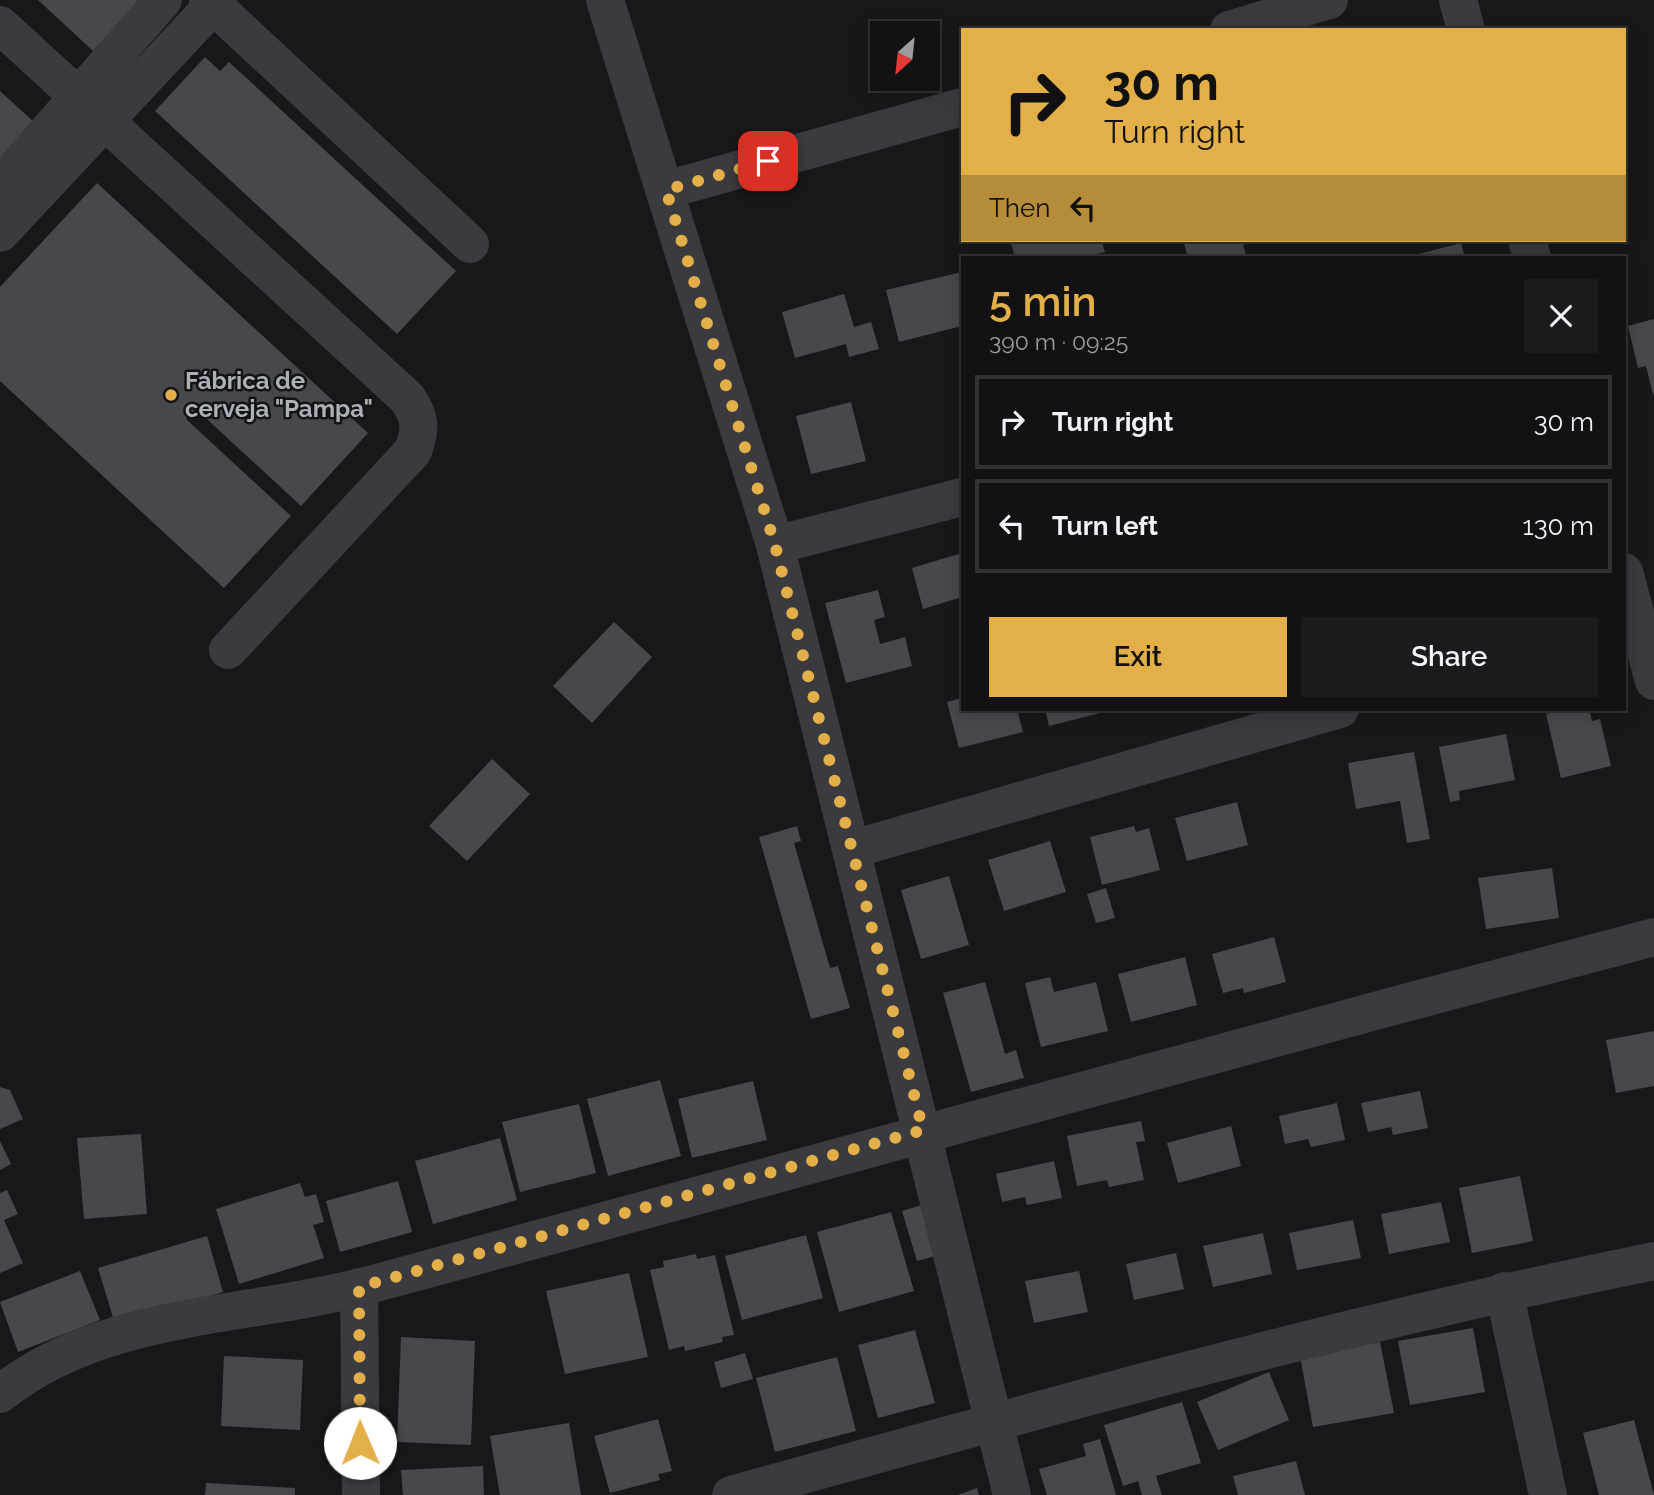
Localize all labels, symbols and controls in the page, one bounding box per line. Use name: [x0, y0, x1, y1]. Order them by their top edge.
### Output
north arrow: [870, 21, 940, 91]
map controls: [870, 21, 940, 91]
text: 30 m: [1104, 54, 1219, 111]
icon: right: [989, 56, 1080, 147]
text: Turn right: [1104, 113, 1245, 150]
pin: [738, 131, 798, 191]
icon: arrive: [749, 142, 787, 180]
icon: left: [1064, 189, 1102, 227]
text: Then: [989, 193, 1050, 223]
text: 5 min: [989, 277, 1097, 326]
button: close: [1524, 279, 1598, 353]
text: 390 m · 09:25: [989, 328, 1128, 355]
place label: Fábrica de cerveja "Pampa": [185, 366, 373, 423]
marker: Fábrica de cerveja "Pampa": [163, 387, 179, 403]
icon: right: [993, 403, 1031, 441]
text: Turn right: [1052, 407, 1173, 437]
text: 30 m: [1534, 407, 1594, 437]
icon: left: [993, 507, 1031, 545]
text: Turn left: [1052, 511, 1158, 541]
text: 130 m: [1523, 511, 1594, 541]
button: Exit: [989, 617, 1287, 697]
button: Share: [1301, 617, 1598, 697]
position arrow: [323, 1406, 397, 1480]

